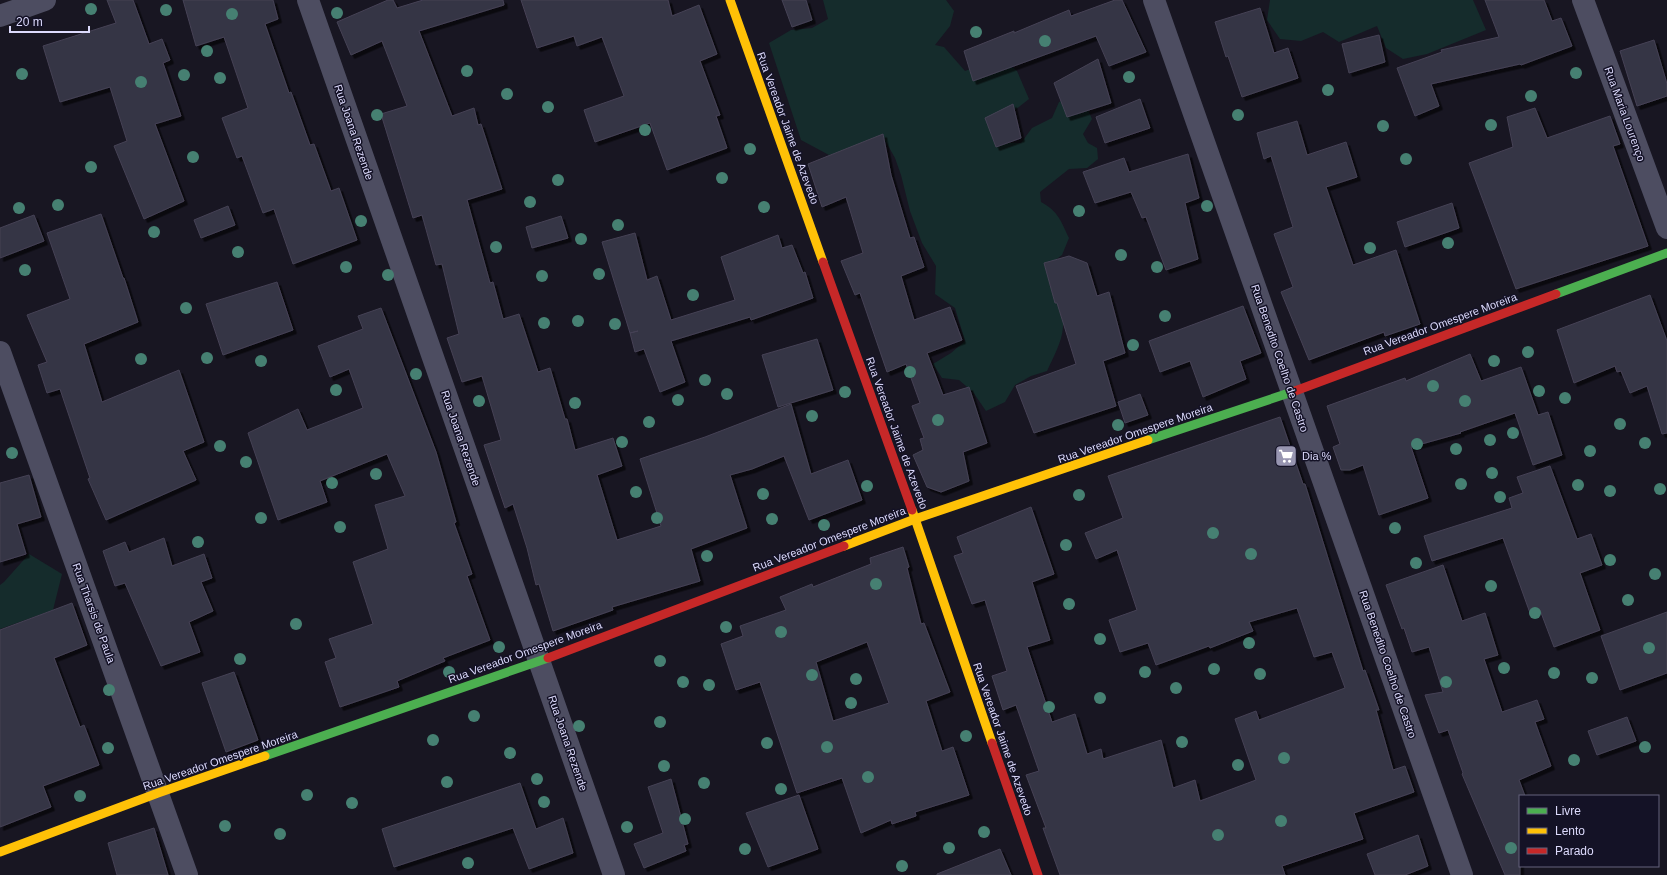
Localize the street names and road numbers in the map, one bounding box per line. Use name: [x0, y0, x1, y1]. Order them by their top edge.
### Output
street label: Rua Vereador Jaime de Azevedo: [755, 50, 821, 206]
street label: Rua Maria Lourenço: [1602, 65, 1648, 163]
street label: Rua Joana Rezende: [332, 83, 376, 181]
street label: Rua Benedito Coelho de Castro: [1249, 283, 1311, 433]
street label: Rua Vereador Omespere Moreira: [1362, 290, 1519, 357]
street label: Rua Vereador Jaime de Azevedo: [864, 355, 930, 511]
street label: Rua Joana Rezende: [439, 389, 483, 487]
street label: Rua Vereador Omespere Moreira: [1056, 401, 1215, 465]
street label: Rua Vereador Omespere Moreira: [751, 504, 908, 574]
street label: Rua Tharsis de Paula: [70, 561, 118, 665]
street label: Rua Benedito Coelho de Castro: [1357, 589, 1419, 739]
street label: Rua Vereador Omespere Moreira: [447, 618, 604, 685]
street label: Rua Vereador Jaime de Azevedo: [971, 661, 1035, 817]
street label: Rua Joana Rezende: [546, 694, 590, 792]
street label: Rua Vereador Omespere Moreira: [141, 728, 300, 792]

